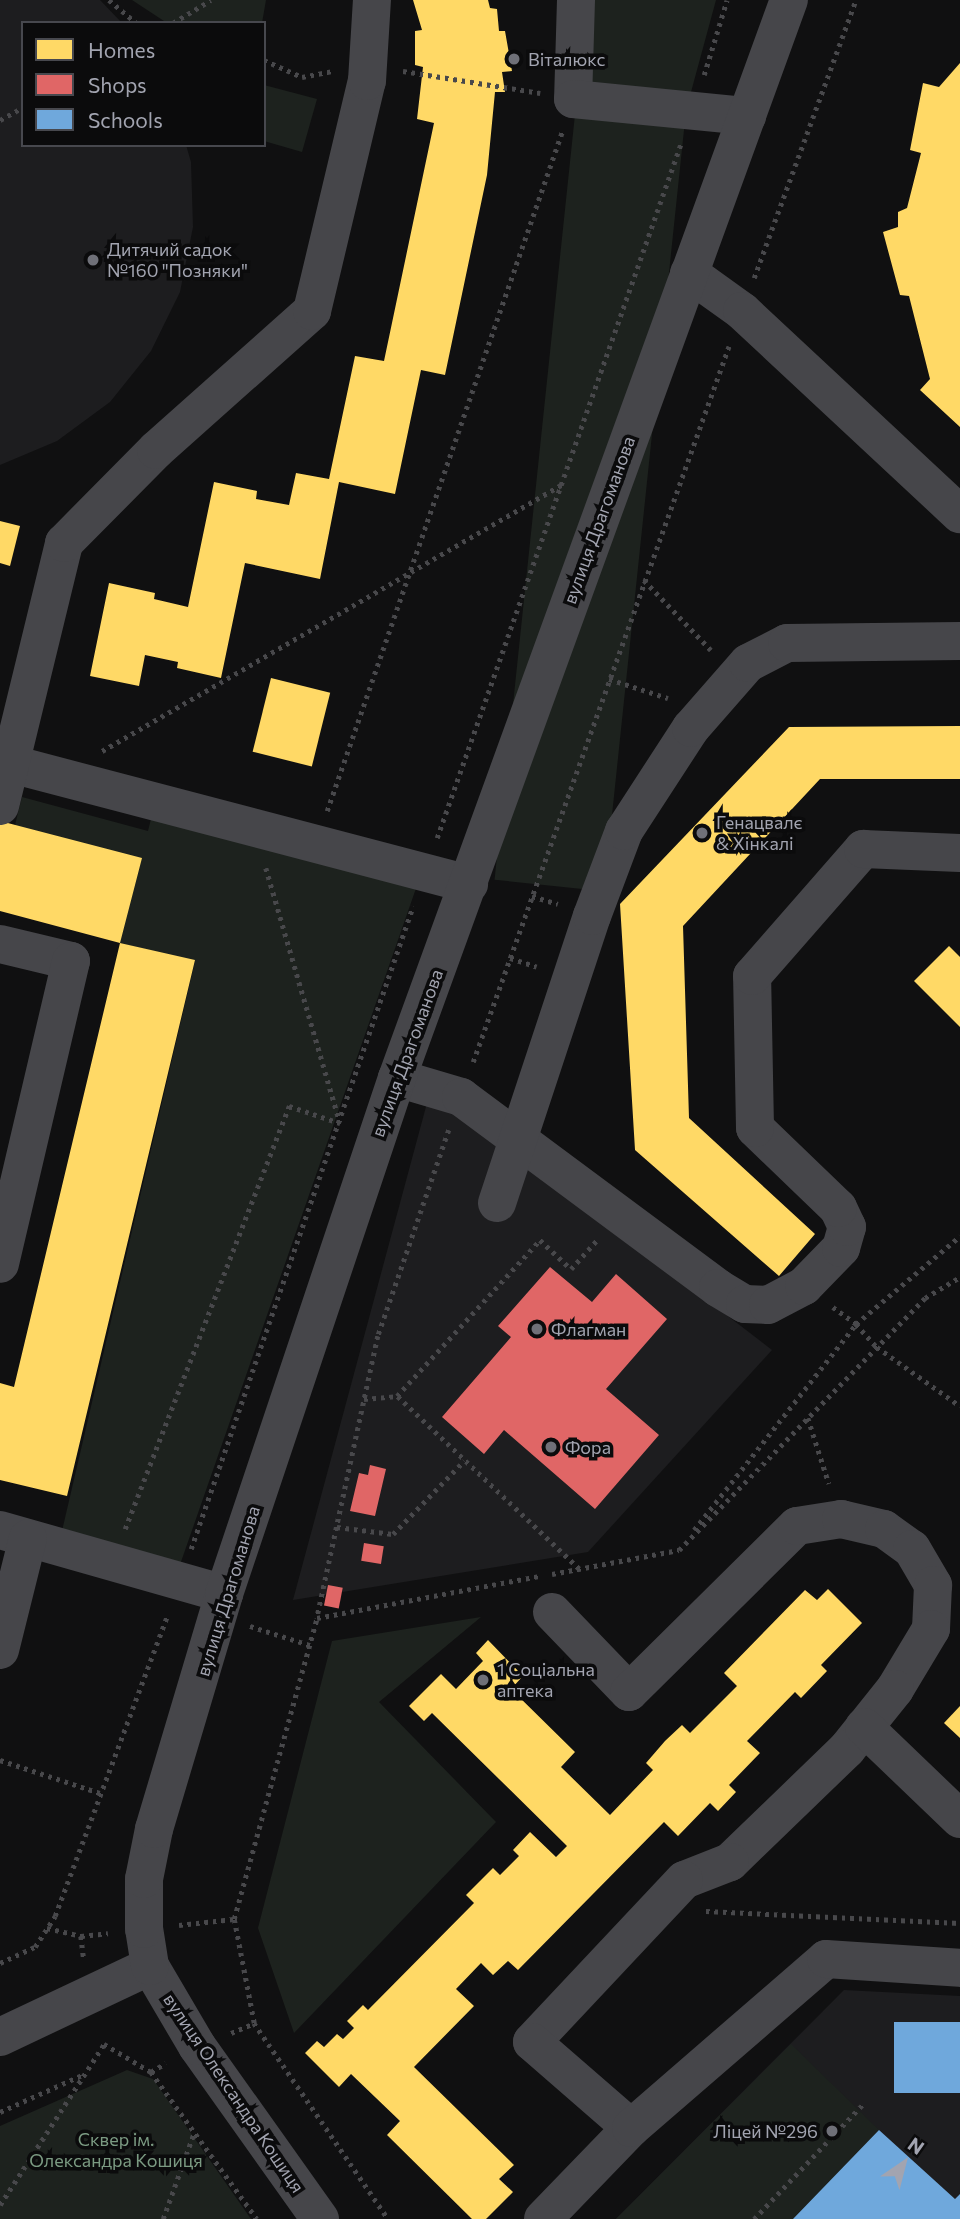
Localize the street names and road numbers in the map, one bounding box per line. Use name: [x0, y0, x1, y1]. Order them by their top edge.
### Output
street label: вулиця Драгоманова: [559, 433, 639, 607]
street label: вулиця Драгоманова: [367, 966, 447, 1140]
street label: вулиця Драгоманова: [192, 1503, 264, 1679]
street label: вулиця Олександра Кошиця: [159, 1989, 309, 2197]

